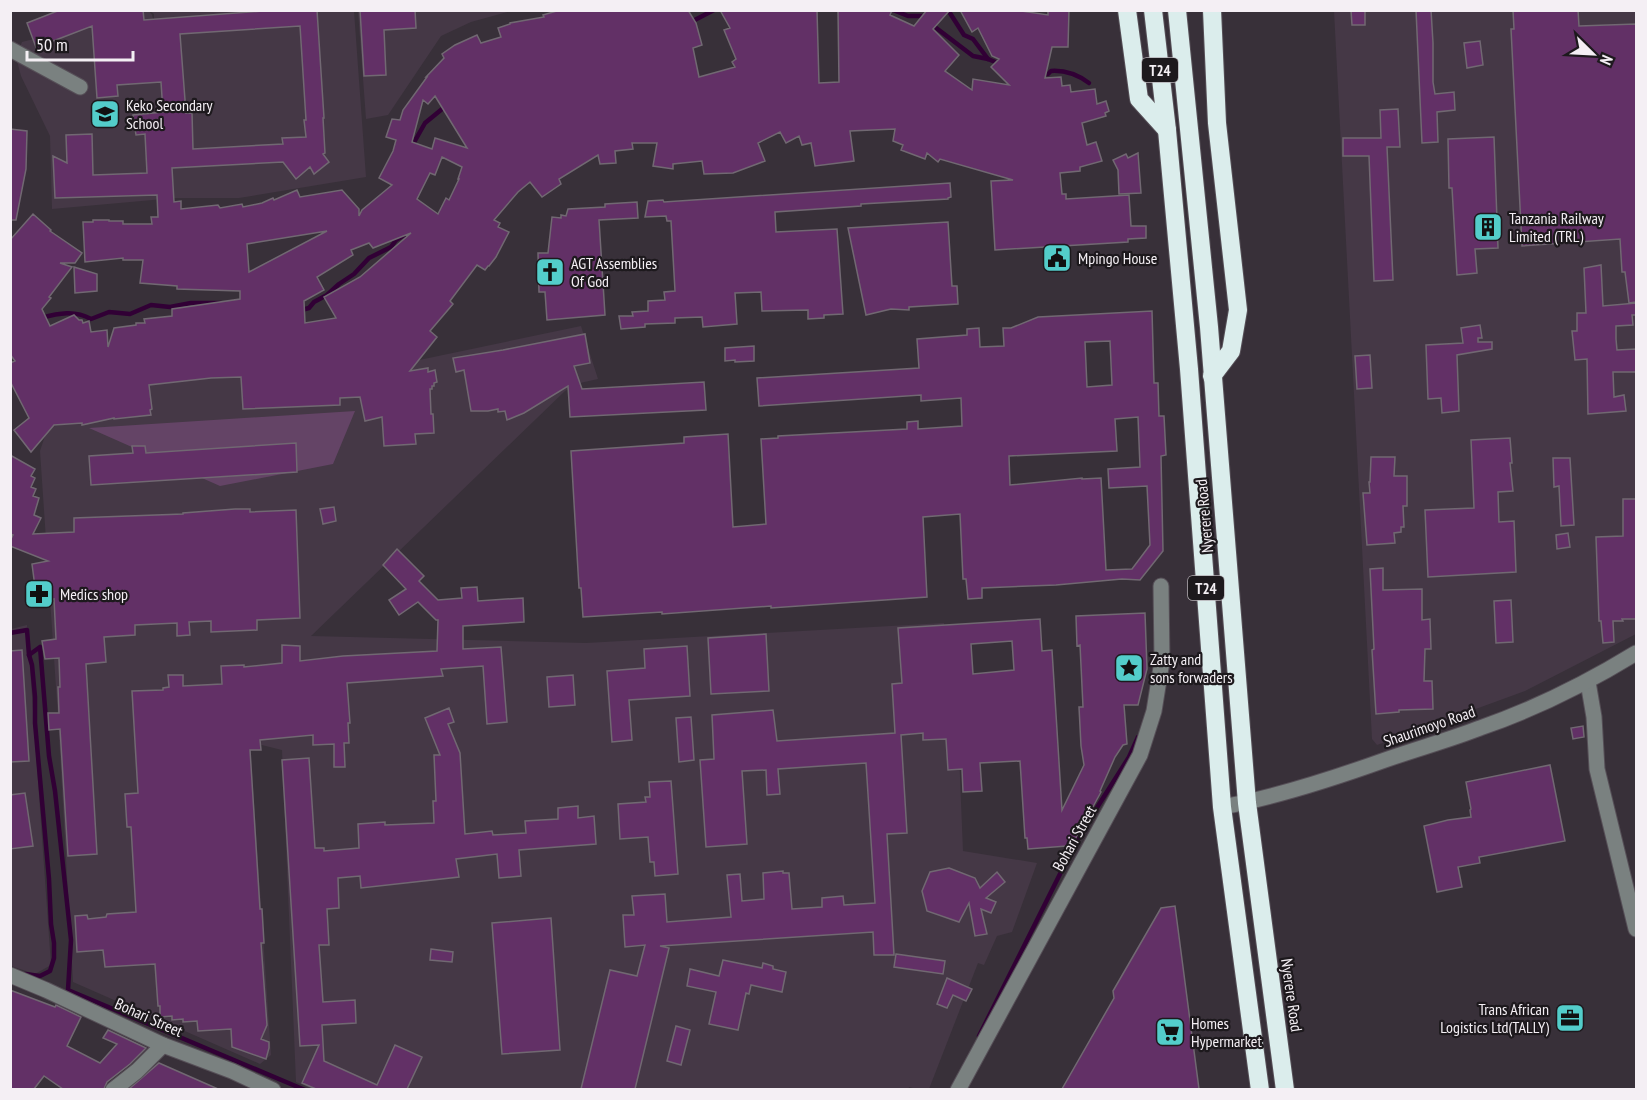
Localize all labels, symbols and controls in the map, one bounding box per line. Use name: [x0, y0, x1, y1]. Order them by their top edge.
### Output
scale bar: [27, 24, 134, 62]
north arrow: [1563, 24, 1623, 84]
text: 50 m: [36, 33, 68, 56]
text: N: [1596, 52, 1618, 68]
road number: T24: [1142, 58, 1178, 82]
place label: Keko Secondary School: [126, 95, 213, 133]
school or university icon: Keko Secondary School: [89, 98, 121, 130]
place label: Tanzania Railway Limited (TRL): [1509, 208, 1604, 246]
building icon: Tanzania Railway Limited (TRL): [1472, 211, 1504, 243]
public building icon: Mpingo House: [1041, 242, 1073, 274]
place label: Mpingo House: [1078, 248, 1157, 268]
place label: AGT Assemblies Of God: [571, 253, 657, 291]
church icon: AGT Assemblies Of God: [534, 256, 566, 288]
street label: Nyerere Road: [1191, 478, 1217, 554]
road number: T24: [1188, 576, 1224, 600]
pharmacy icon: Medics shop: [23, 578, 55, 610]
place label: Medics shop: [60, 584, 128, 604]
place label: Zatty and sons forwaders: [1150, 649, 1233, 687]
place icon: Zatty and sons forwaders: [1113, 652, 1145, 684]
street label: Shaurimoyo Road: [1380, 701, 1478, 751]
street label: Bohari Street: [1048, 801, 1101, 874]
street label: Nyerere Road: [1277, 957, 1307, 1033]
street label: Bohari Street: [112, 993, 187, 1041]
place label: Trans African Logistics Ltd(TALLY): [1440, 999, 1549, 1037]
office icon: Trans African Logistics Ltd(TALLY): [1554, 1002, 1586, 1034]
place label: Homes Hypermarket: [1191, 1013, 1262, 1051]
supermarket icon: Homes Hypermarket: [1154, 1016, 1186, 1048]

